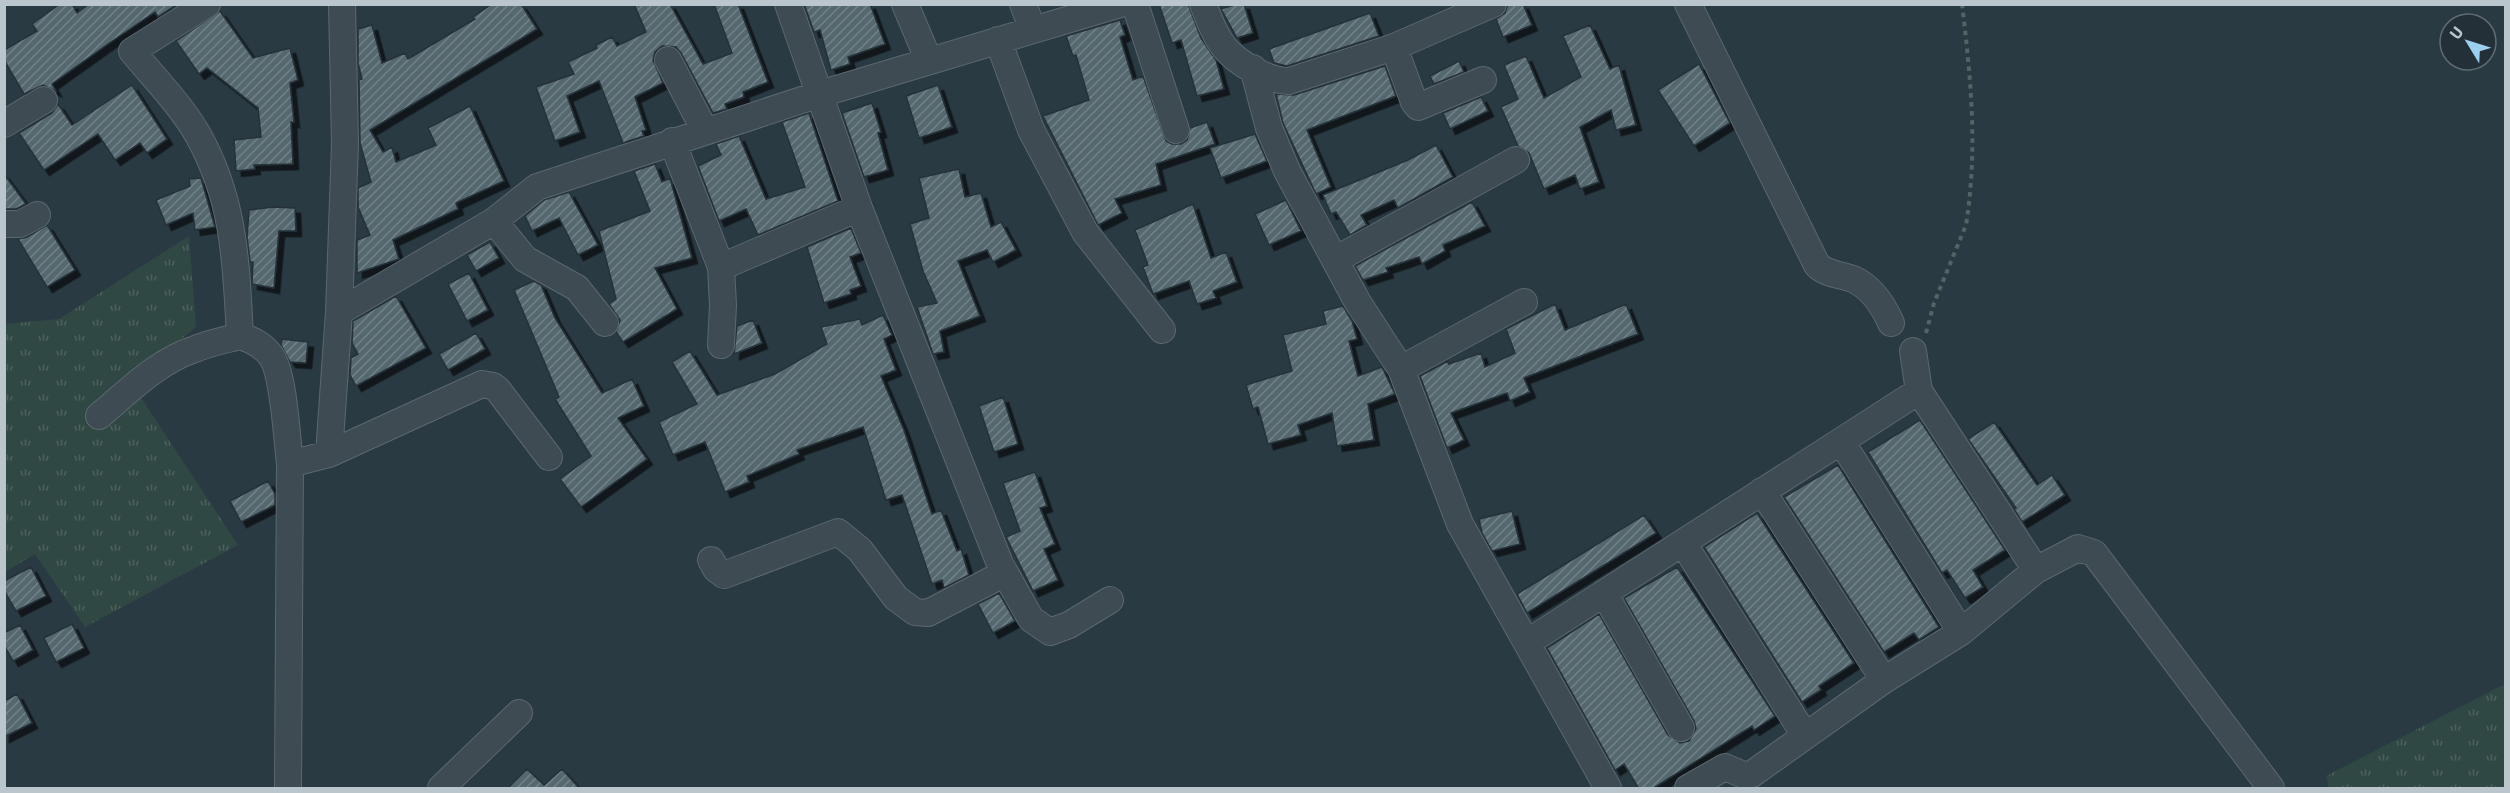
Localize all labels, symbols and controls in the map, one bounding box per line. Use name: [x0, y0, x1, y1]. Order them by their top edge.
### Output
north arrow: [2438, 12, 2498, 72]
text: U: [2445, 22, 2467, 43]

